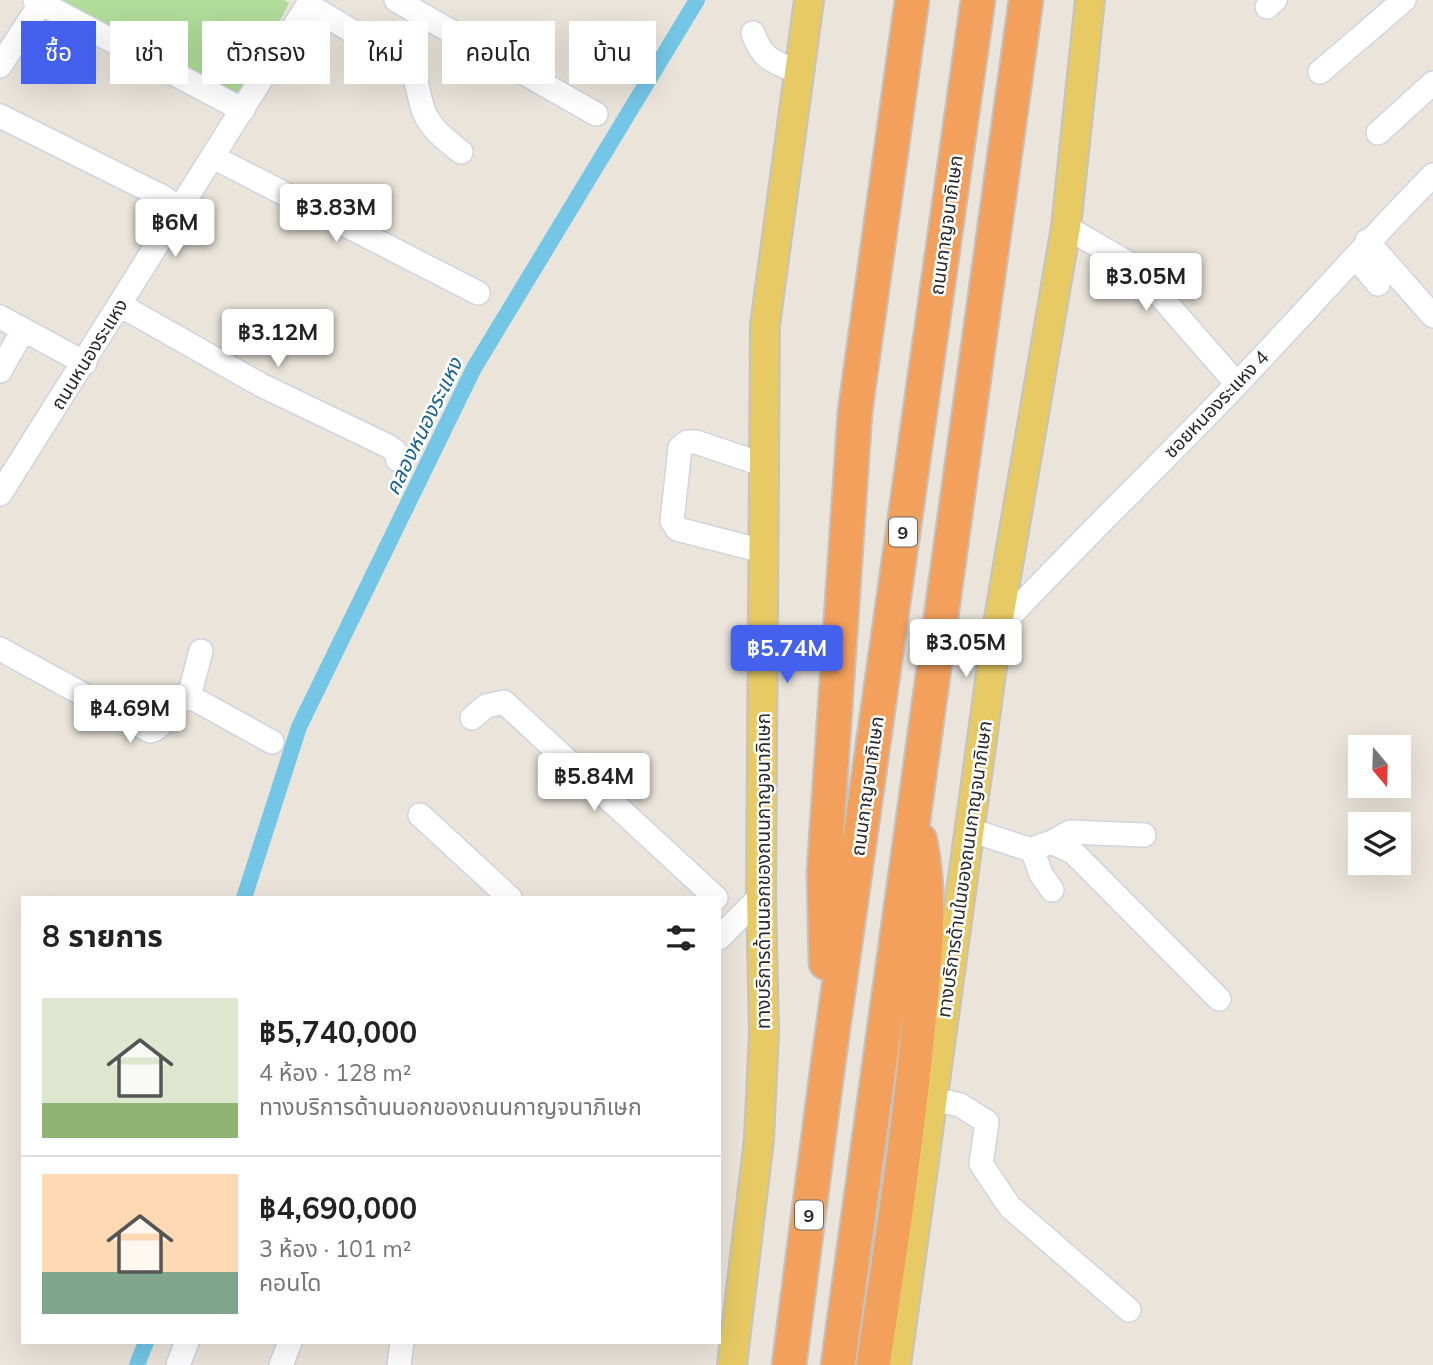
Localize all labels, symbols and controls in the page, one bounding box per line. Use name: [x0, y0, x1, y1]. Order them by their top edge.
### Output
chip: ซื้อ: [21, 21, 96, 84]
chip: เช่า: [110, 21, 188, 84]
chip: ตัวกรอง: [202, 21, 330, 84]
chip: ใหม่: [344, 21, 428, 84]
chip: คอนโด: [442, 21, 555, 84]
chip: บ้าน: [569, 21, 656, 84]
street label: ถนนกาญจนาภิเษก: [924, 154, 968, 296]
pin: ฿3.83M: [279, 184, 393, 244]
text: ฿3.83M: [296, 192, 376, 221]
pin: ฿6M: [141, 200, 209, 259]
text: ฿6M: [151, 207, 199, 236]
pin: ฿3.05M: [1089, 254, 1203, 313]
text: ฿3.05M: [1106, 261, 1186, 290]
street label: ถนนหนองระแหง: [45, 294, 133, 414]
pin: ฿3.12M: [221, 310, 335, 369]
text: ฿3.12M: [238, 317, 318, 346]
street label: ซอยหนองระแหง 4: [1158, 345, 1274, 463]
water label: คลองหนองระแหง: [379, 352, 468, 499]
road number: 9: [889, 518, 917, 546]
pin: ฿3.05M: [909, 620, 1023, 679]
pin: ฿5.74M: [730, 626, 844, 685]
text: ฿3.05M: [926, 627, 1006, 656]
text: ฿5.74M: [747, 633, 827, 662]
pin: ฿4.69M: [73, 686, 187, 745]
text: ฿4.69M: [90, 693, 170, 722]
street label: ทางบริการด้านนอกของถนนกาญจนาภิเษก: [751, 713, 775, 1029]
street label: ถนนกาญจนาภิเษก: [845, 715, 889, 857]
street label: ทางบริการด้านในของถนนกาญจนาภิเษก: [931, 719, 997, 1019]
north arrow: [1348, 735, 1410, 798]
map controls: [1348, 735, 1411, 875]
pin: ฿5.84M: [537, 754, 651, 813]
text: ฿5.84M: [554, 761, 634, 790]
button: layers: [1348, 812, 1411, 875]
text: 8 รายการ: [42, 917, 163, 955]
icon: filters: [662, 919, 700, 957]
text: ฿5,740,000: [259, 1013, 417, 1051]
icon: home: [98, 1026, 182, 1110]
text: 4 ห้อง · 128 m²: [259, 1058, 412, 1087]
text: ทางบริการด้านนอกของถนนกาญจนาภิเษก: [259, 1092, 642, 1121]
text: ฿4,690,000: [259, 1189, 417, 1227]
road number: 9: [795, 1200, 823, 1230]
icon: home: [98, 1202, 182, 1286]
text: 3 ห้อง · 101 m²: [259, 1234, 412, 1263]
text: คอนโด: [259, 1268, 321, 1297]

